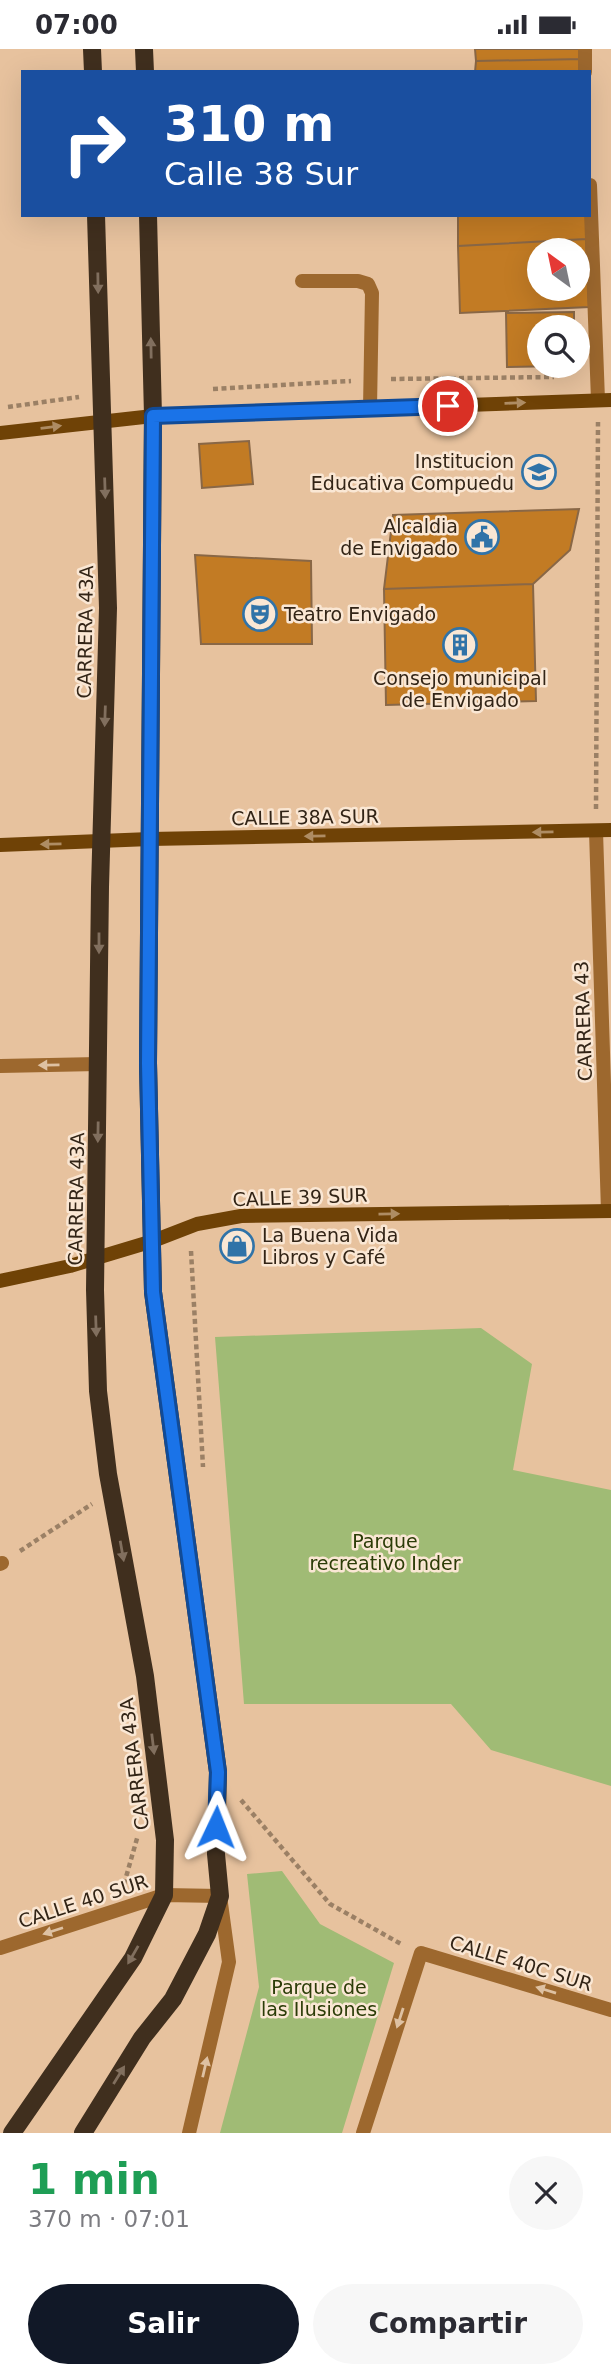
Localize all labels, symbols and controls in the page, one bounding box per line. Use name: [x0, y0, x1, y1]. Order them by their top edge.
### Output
text: 07:00: [35, 10, 118, 40]
text: 310 m: [164, 96, 334, 153]
icon: right: [49, 98, 140, 189]
text: Calle 38 Sur: [164, 155, 358, 193]
north arrow: [527, 238, 590, 301]
map controls: [527, 238, 590, 378]
one-way arrow: [93, 273, 104, 295]
button: search: [527, 315, 590, 378]
one-way arrow: [145, 336, 157, 358]
pin: [418, 376, 478, 436]
icon: arrive: [429, 387, 467, 425]
one-way arrow: [504, 398, 526, 409]
one-way arrow: [40, 421, 62, 432]
place label: Institucion Educativa Compuedu: [311, 450, 514, 494]
school or university icon: Institucion Educativa Compuedu: [520, 453, 558, 491]
one-way arrow: [99, 478, 110, 500]
place label: Alcaldia de Envigado: [340, 515, 458, 559]
public building icon: Alcaldia de Envigado: [463, 518, 501, 556]
street label: CARRERA 43A: [73, 565, 97, 699]
theatre icon: Teatro Envigado: [241, 595, 279, 633]
place label: Teatro Envigado: [283, 603, 436, 625]
building icon: Consejo municipal de Envigado: [441, 626, 479, 664]
place label: Consejo municipal de Envigado: [373, 667, 547, 711]
one-way arrow: [99, 705, 110, 727]
street label: CALLE 38A SUR: [231, 805, 379, 829]
one-way arrow: [532, 826, 554, 837]
one-way arrow: [304, 830, 326, 841]
one-way arrow: [39, 839, 61, 850]
one-way arrow: [93, 933, 105, 955]
street label: CARRERA 43: [570, 960, 596, 1082]
one-way arrow: [38, 1059, 60, 1071]
one-way arrow: [92, 1121, 104, 1143]
street label: CARRERA 43A: [64, 1132, 88, 1266]
street label: CALLE 39 SUR: [232, 1184, 368, 1210]
one-way arrow: [378, 1208, 400, 1220]
place label: La Buena Vida Libros y Café: [262, 1224, 398, 1268]
shop icon: La Buena Vida Libros y Café: [218, 1227, 256, 1265]
one-way arrow: [90, 1315, 102, 1337]
park label: Parque recreativo Inder: [309, 1530, 461, 1574]
one-way arrow: [117, 1541, 128, 1563]
street label: CARRERA 43A: [115, 1696, 153, 1832]
one-way arrow: [147, 1733, 158, 1755]
position arrow: [179, 1790, 253, 1864]
street label: CALLE 40 SUR: [15, 1870, 151, 1932]
one-way arrow: [42, 1927, 63, 1937]
street label: CALLE 40C SUR: [447, 1931, 595, 1995]
one-way arrow: [127, 1946, 139, 1965]
park label: Parque de las Ilusiones: [261, 1976, 377, 2020]
one-way arrow: [535, 1985, 556, 1995]
one-way arrow: [394, 2008, 405, 2029]
one-way arrow: [200, 2056, 211, 2078]
one-way arrow: [112, 2066, 126, 2084]
text: 1 min: [28, 2155, 160, 2204]
button: close: [509, 2156, 583, 2230]
text: 370 m · 07:01: [28, 2206, 190, 2232]
button: Salir: [28, 2284, 299, 2364]
button: Compartir: [313, 2284, 583, 2364]

